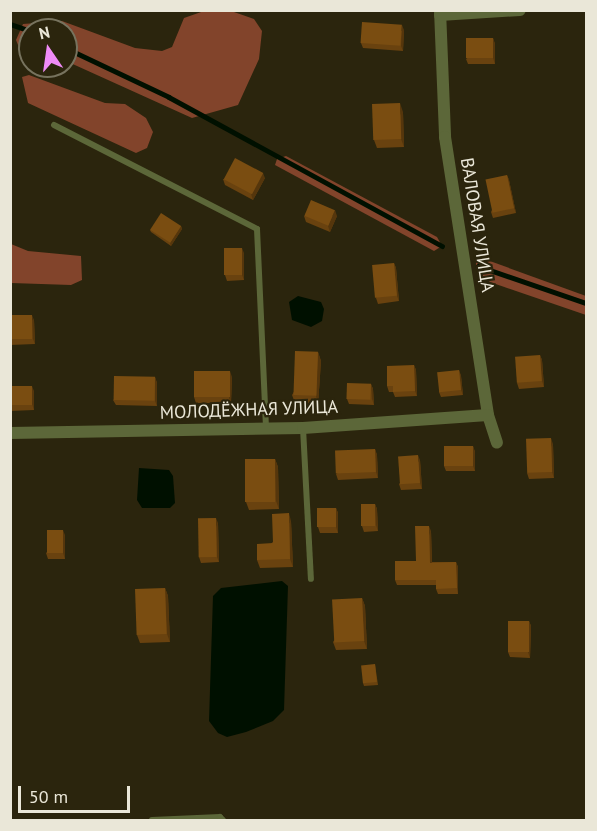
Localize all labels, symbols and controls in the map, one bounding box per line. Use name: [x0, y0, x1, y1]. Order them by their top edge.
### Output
north arrow: [18, 18, 78, 78]
text: N: [37, 21, 52, 43]
street label: ВАЛОВАЯ УЛИЦА: [456, 156, 498, 294]
street label: МОЛОДЁЖНАЯ УЛИЦА: [159, 396, 339, 424]
scale bar: [21, 774, 134, 812]
text: 50 m: [29, 785, 68, 808]

